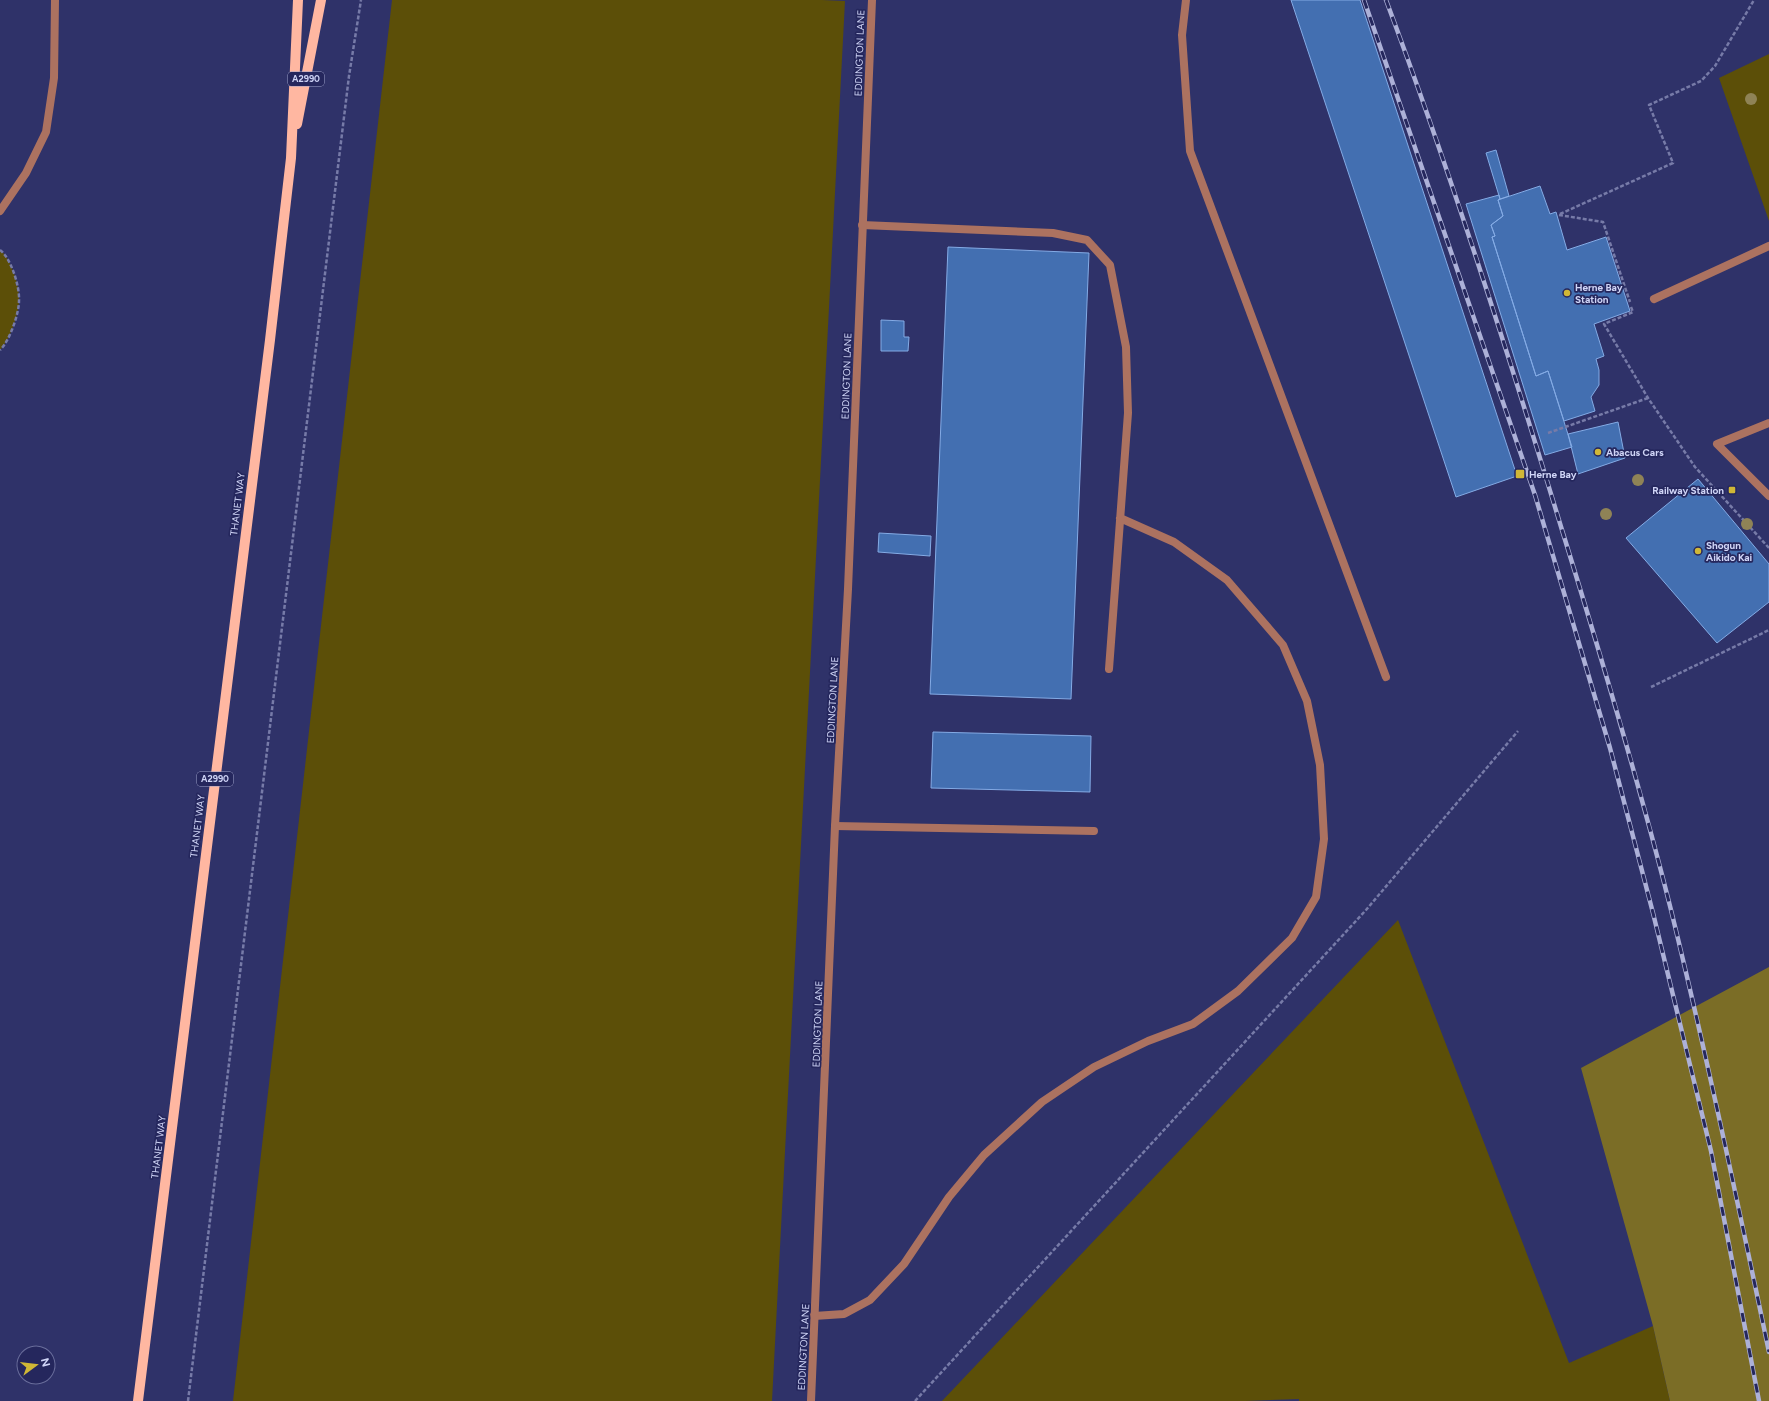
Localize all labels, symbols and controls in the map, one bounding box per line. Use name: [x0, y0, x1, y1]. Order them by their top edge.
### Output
street label: EDDINGTON LANE: [851, 9, 868, 97]
road number: A2990: [288, 72, 324, 86]
place label: Herne Bay Station: [1575, 281, 1623, 306]
marker: Herne Bay Station: [1562, 288, 1572, 298]
street label: EDDINGTON LANE: [838, 332, 855, 420]
place label: Abacus Cars: [1606, 446, 1664, 459]
marker: Abacus Cars: [1593, 447, 1603, 457]
marker: Herne Bay: [1514, 468, 1526, 480]
place label: Herne Bay: [1529, 468, 1577, 481]
street label: THANET WAY: [227, 472, 248, 536]
place label: Railway Station: [1652, 484, 1724, 497]
marker: Railway Station: [1727, 485, 1737, 495]
place label: Shogun Aikido Kai: [1706, 539, 1753, 564]
marker: Shogun Aikido Kai: [1693, 546, 1703, 556]
street label: EDDINGTON LANE: [824, 656, 841, 744]
road number: A2990: [197, 772, 233, 786]
street label: THANET WAY: [187, 794, 208, 858]
street label: EDDINGTON LANE: [809, 980, 826, 1068]
street label: THANET WAY: [148, 1115, 169, 1179]
street label: EDDINGTON LANE: [795, 1303, 812, 1391]
north arrow: [16, 1345, 56, 1385]
text: N: [38, 1357, 53, 1368]

